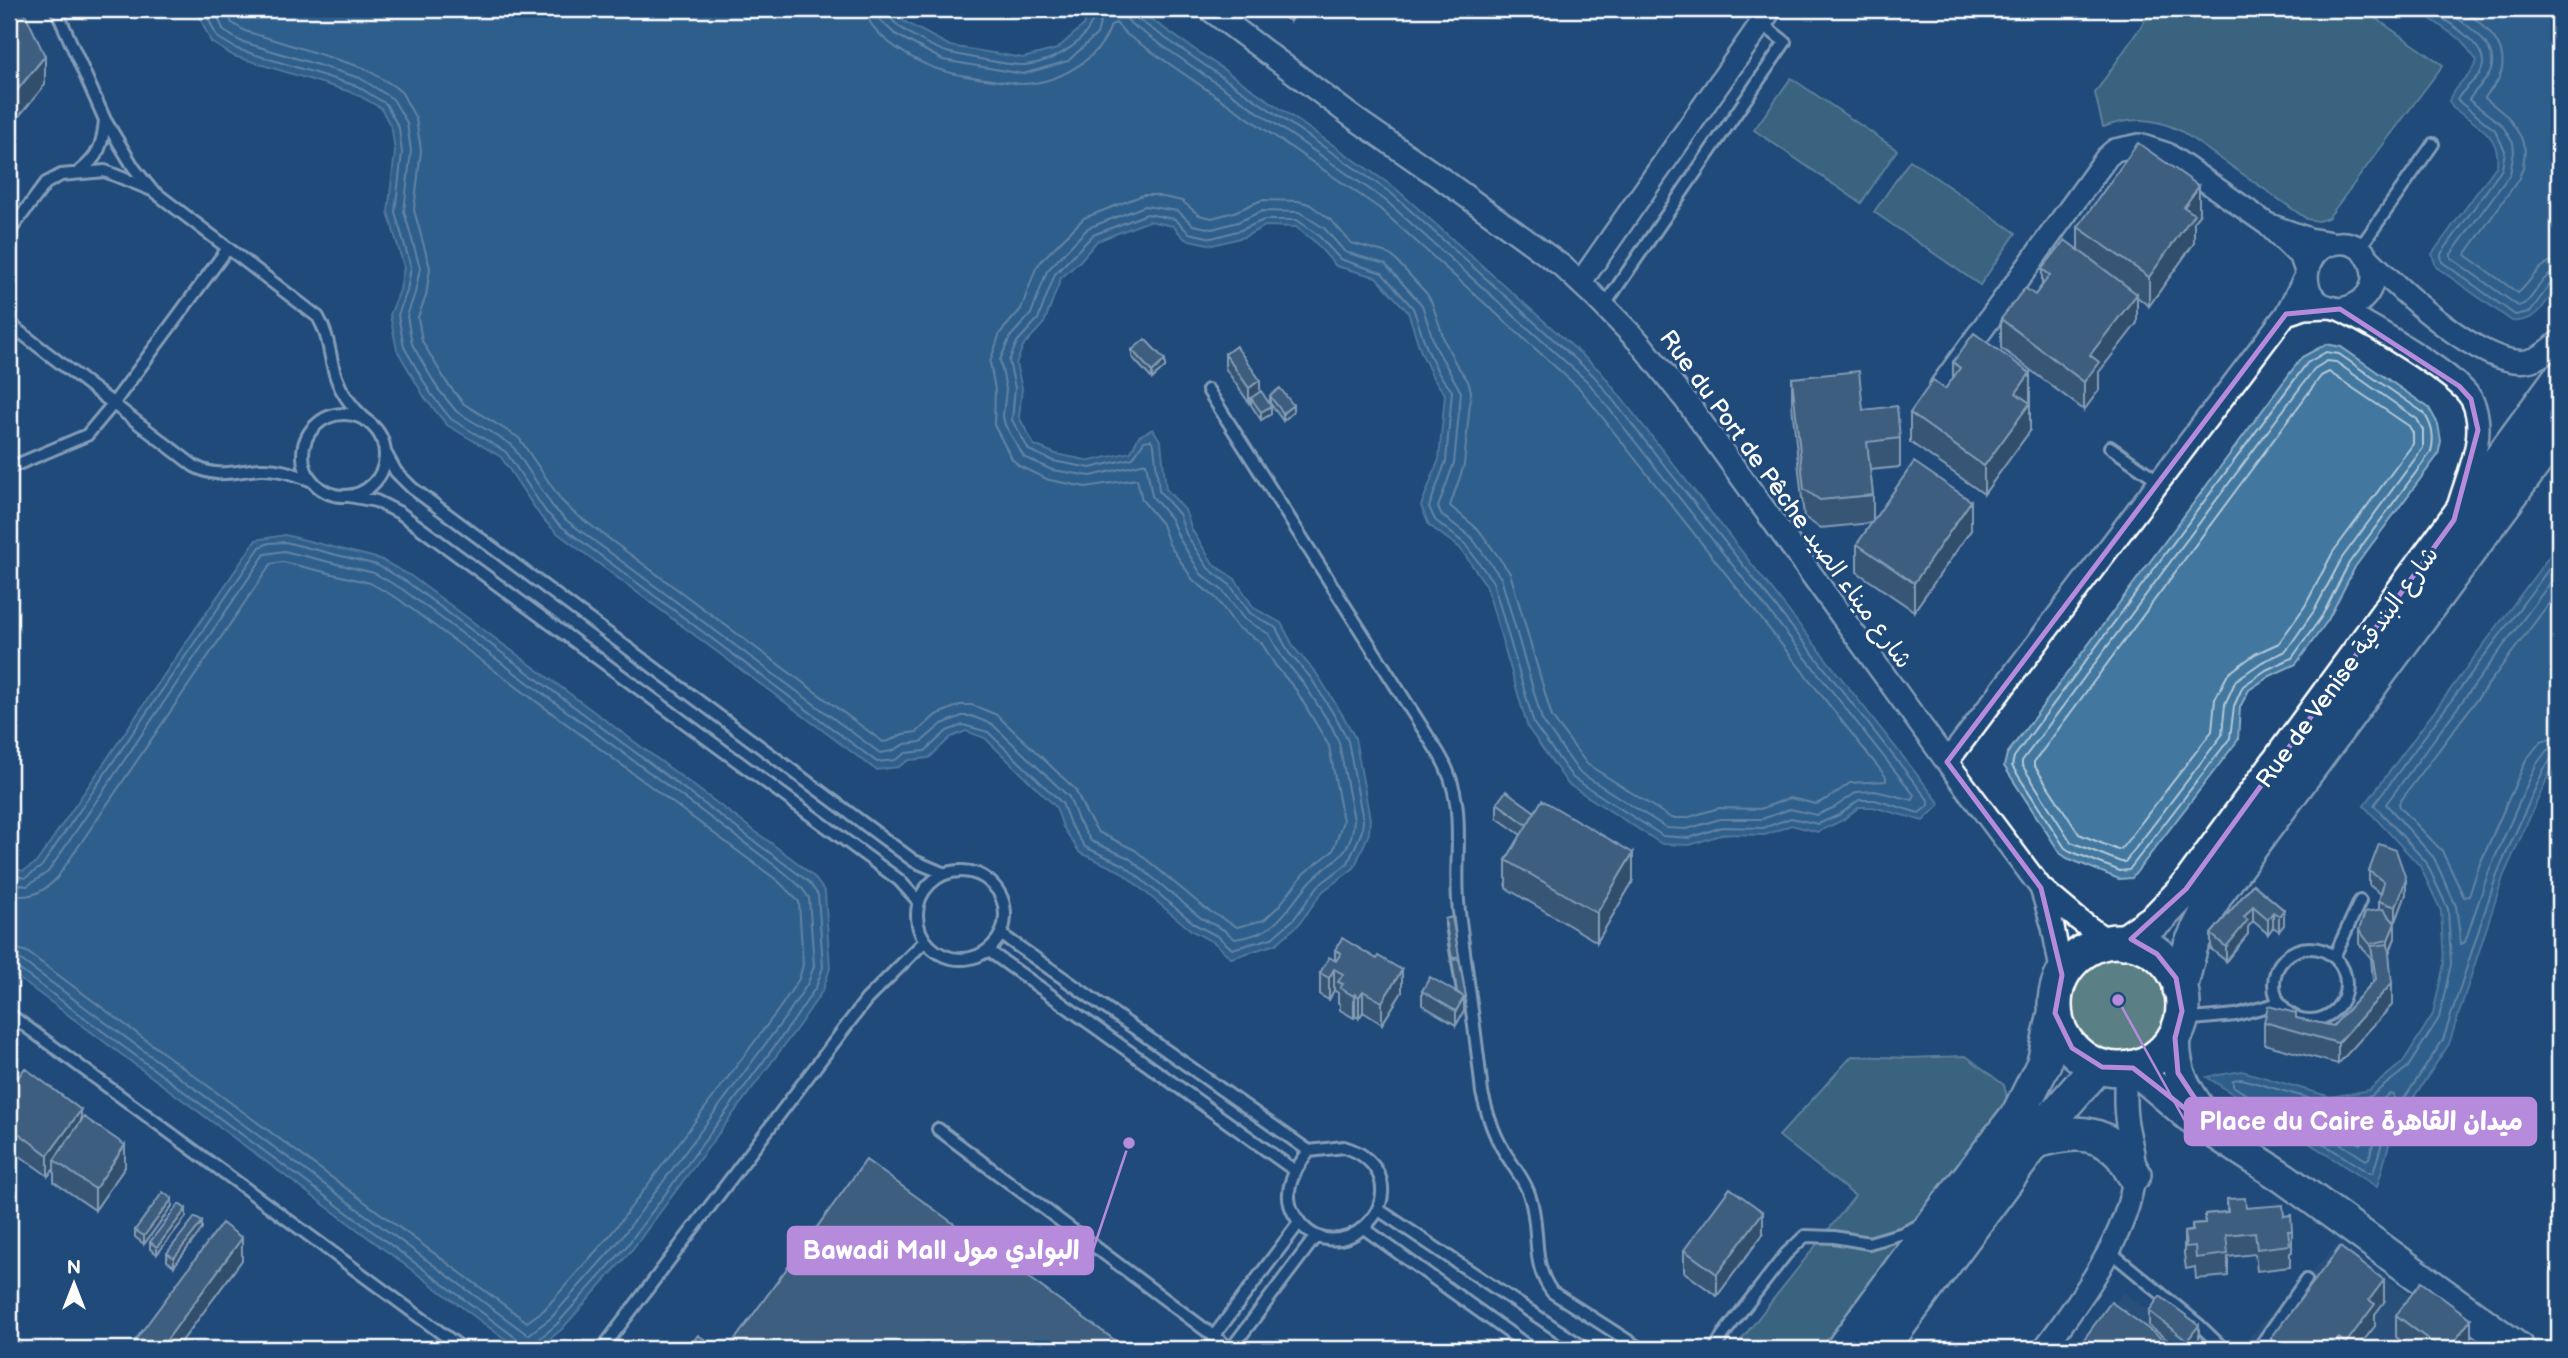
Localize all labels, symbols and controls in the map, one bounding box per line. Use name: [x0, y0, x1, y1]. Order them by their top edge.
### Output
street label: Rue du Port de Pêche شارع ميناء الصيد: [1651, 324, 1918, 675]
street label: Rue de Venise شارع البندقية: [2250, 541, 2446, 795]
callout: Place du Caire ميدان القاهرة: [2185, 1098, 2536, 1145]
text: Place du Caire ميدان القاهرة: [2199, 1107, 2523, 1138]
callout: Bawadi Mall البوادي مول: [788, 1227, 1093, 1274]
text: Bawadi Mall البوادي مول: [803, 1236, 1079, 1269]
north arrow: [38, 1250, 108, 1320]
text: N: [67, 1257, 81, 1280]

